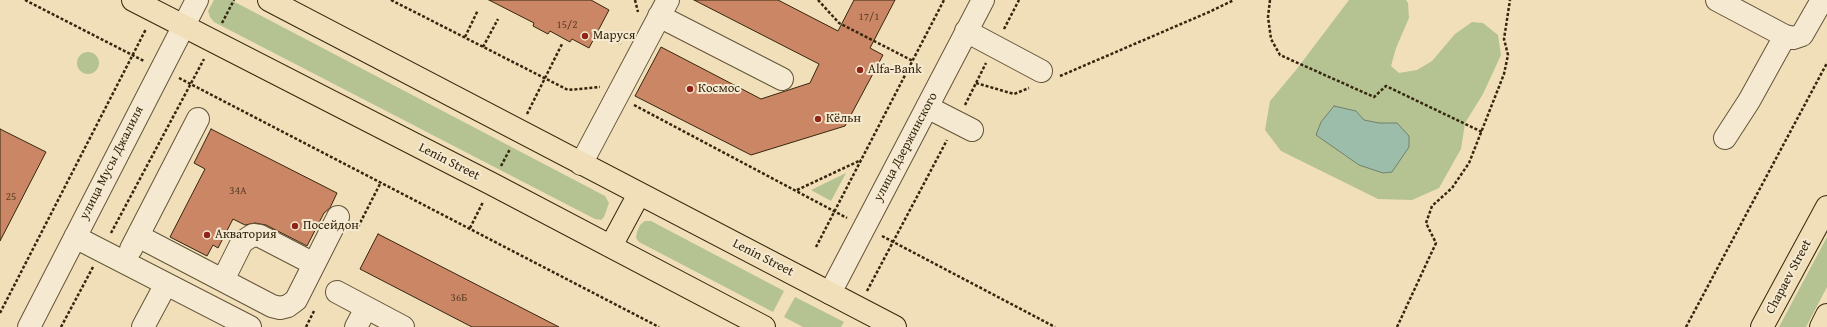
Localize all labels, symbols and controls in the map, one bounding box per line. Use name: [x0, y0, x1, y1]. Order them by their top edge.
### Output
house number: 17/1: [858, 10, 880, 24]
house number: 15/2: [556, 18, 578, 32]
place label: Маруся: [593, 28, 635, 44]
marker: Маруся: [580, 31, 590, 41]
place label: Alfa-Bank: [868, 62, 922, 78]
marker: Alfa-Bank: [855, 65, 865, 75]
place label: Космос: [698, 81, 740, 97]
marker: Космос: [685, 84, 695, 94]
street label: улица Дзержинского: [871, 90, 941, 204]
street label: улица Мусы Джалиля: [77, 104, 147, 222]
place label: Кёльн: [826, 111, 861, 127]
marker: Кёльн: [813, 114, 823, 124]
street label: Lenin Street: [416, 140, 482, 184]
house number: 34А: [229, 184, 247, 198]
house number: 25: [6, 190, 16, 204]
place label: Посейдон: [303, 218, 359, 234]
marker: Посейдон: [290, 221, 300, 231]
place label: Акватория: [215, 227, 276, 243]
marker: Акватория: [202, 230, 212, 240]
street label: Lenin Street: [730, 236, 796, 280]
street label: Chapaev Street: [1763, 237, 1815, 317]
house number: 36Б: [451, 291, 467, 305]

